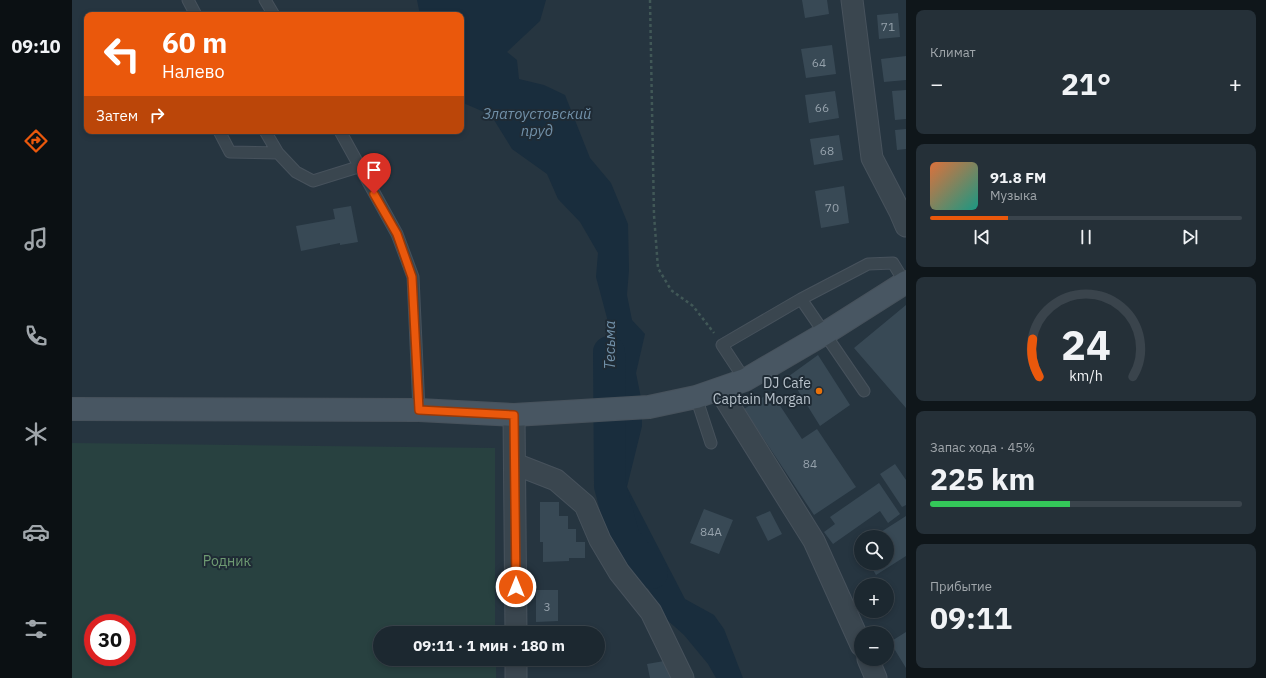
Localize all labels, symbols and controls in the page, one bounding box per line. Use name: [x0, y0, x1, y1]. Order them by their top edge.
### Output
house number: 71: [881, 19, 895, 34]
text: 60 m: [162, 24, 227, 61]
icon: left: [96, 28, 148, 80]
text: 09:10: [11, 35, 61, 58]
text: Климат: [930, 44, 976, 61]
house number: 64: [812, 55, 826, 70]
text: Налево: [162, 60, 225, 83]
text: 21°: [1061, 64, 1111, 103]
text: −: [930, 69, 943, 98]
text: +: [1229, 69, 1242, 98]
house number: 66: [815, 100, 829, 115]
icon: right: [146, 104, 168, 126]
water label: Златоустовский пруд: [482, 104, 592, 140]
text: Затем: [96, 106, 138, 125]
icon: directions: [22, 127, 50, 155]
house number: 68: [820, 143, 834, 158]
pin: [357, 153, 391, 194]
icon: arrive: [363, 159, 385, 181]
text: 91.8 FM: [990, 168, 1046, 187]
text: Музыка: [990, 187, 1037, 204]
house number: 70: [825, 200, 839, 215]
icon: music: [22, 225, 50, 253]
icon: previous: [971, 226, 993, 248]
icon: pause: [1075, 226, 1097, 248]
icon: next: [1179, 226, 1201, 248]
text: 24: [1061, 317, 1111, 371]
water label: Тесьма: [600, 320, 619, 369]
icon: phone: [22, 322, 50, 350]
text: km/h: [1069, 366, 1103, 385]
place label: DJ Cafe Captain Morgan: [713, 374, 811, 408]
marker: DJ Cafe Captain Morgan: [814, 386, 824, 396]
icon: climate: [22, 420, 50, 448]
text: Запас хода · 45%: [930, 439, 1035, 456]
house number: 84: [803, 456, 817, 471]
text: 225 km: [930, 459, 1035, 498]
icon: car: [22, 518, 50, 546]
house number: 84А: [700, 524, 722, 539]
map controls: [854, 530, 894, 666]
button: search: [854, 530, 894, 570]
park label: Родник: [203, 552, 252, 570]
position arrow: [495, 566, 537, 608]
button: +: [854, 578, 894, 618]
text: Прибытие: [930, 578, 992, 595]
text: 09:11: [930, 598, 1012, 637]
house number: 3: [543, 599, 551, 614]
speed limit sign: 30: [84, 614, 136, 666]
icon: filters: [22, 615, 50, 643]
button: −: [854, 626, 894, 666]
text: 09:11 · 1 мин · 180 m: [413, 636, 565, 655]

